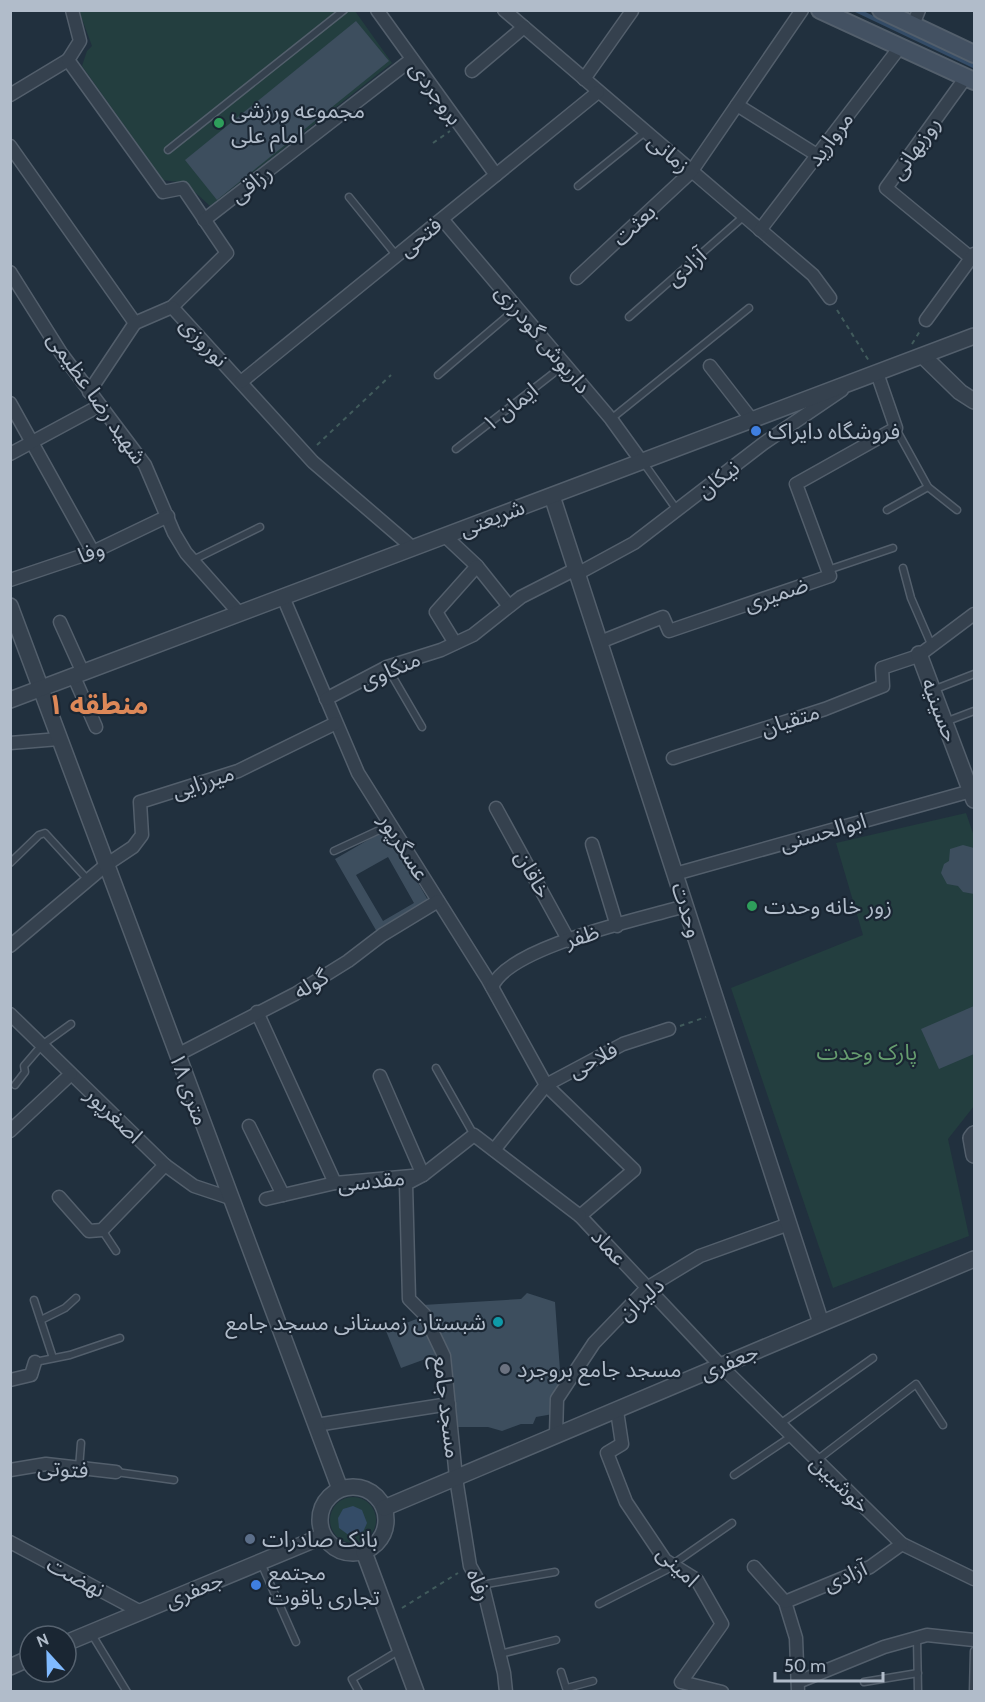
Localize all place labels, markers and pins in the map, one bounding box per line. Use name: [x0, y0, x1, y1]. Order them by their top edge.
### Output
place label: مجموعه ورزشی امام علی: [231, 97, 365, 152]
marker: مجموعه ورزشی امام علی: [212, 116, 226, 130]
place label: فروشگاه دایراک: [768, 418, 900, 445]
marker: فروشگاه دایراک: [749, 424, 763, 438]
place label: زور خانه وحدت: [764, 893, 892, 920]
marker: زور خانه وحدت: [745, 899, 759, 913]
place label: شبستان زمستانی مسجد جامع: [225, 1309, 486, 1339]
marker: شبستان زمستانی مسجد جامع: [491, 1315, 505, 1329]
place label: مسجد جامع بروجرد: [517, 1356, 681, 1386]
marker: مسجد جامع بروجرد: [498, 1362, 512, 1376]
place label: بانک صادرات: [262, 1526, 378, 1553]
marker: بانک صادرات: [243, 1532, 257, 1546]
place label: مجتمع تجاری یاقوت: [268, 1559, 380, 1611]
marker: مجتمع تجاری یاقوت: [249, 1578, 263, 1592]

